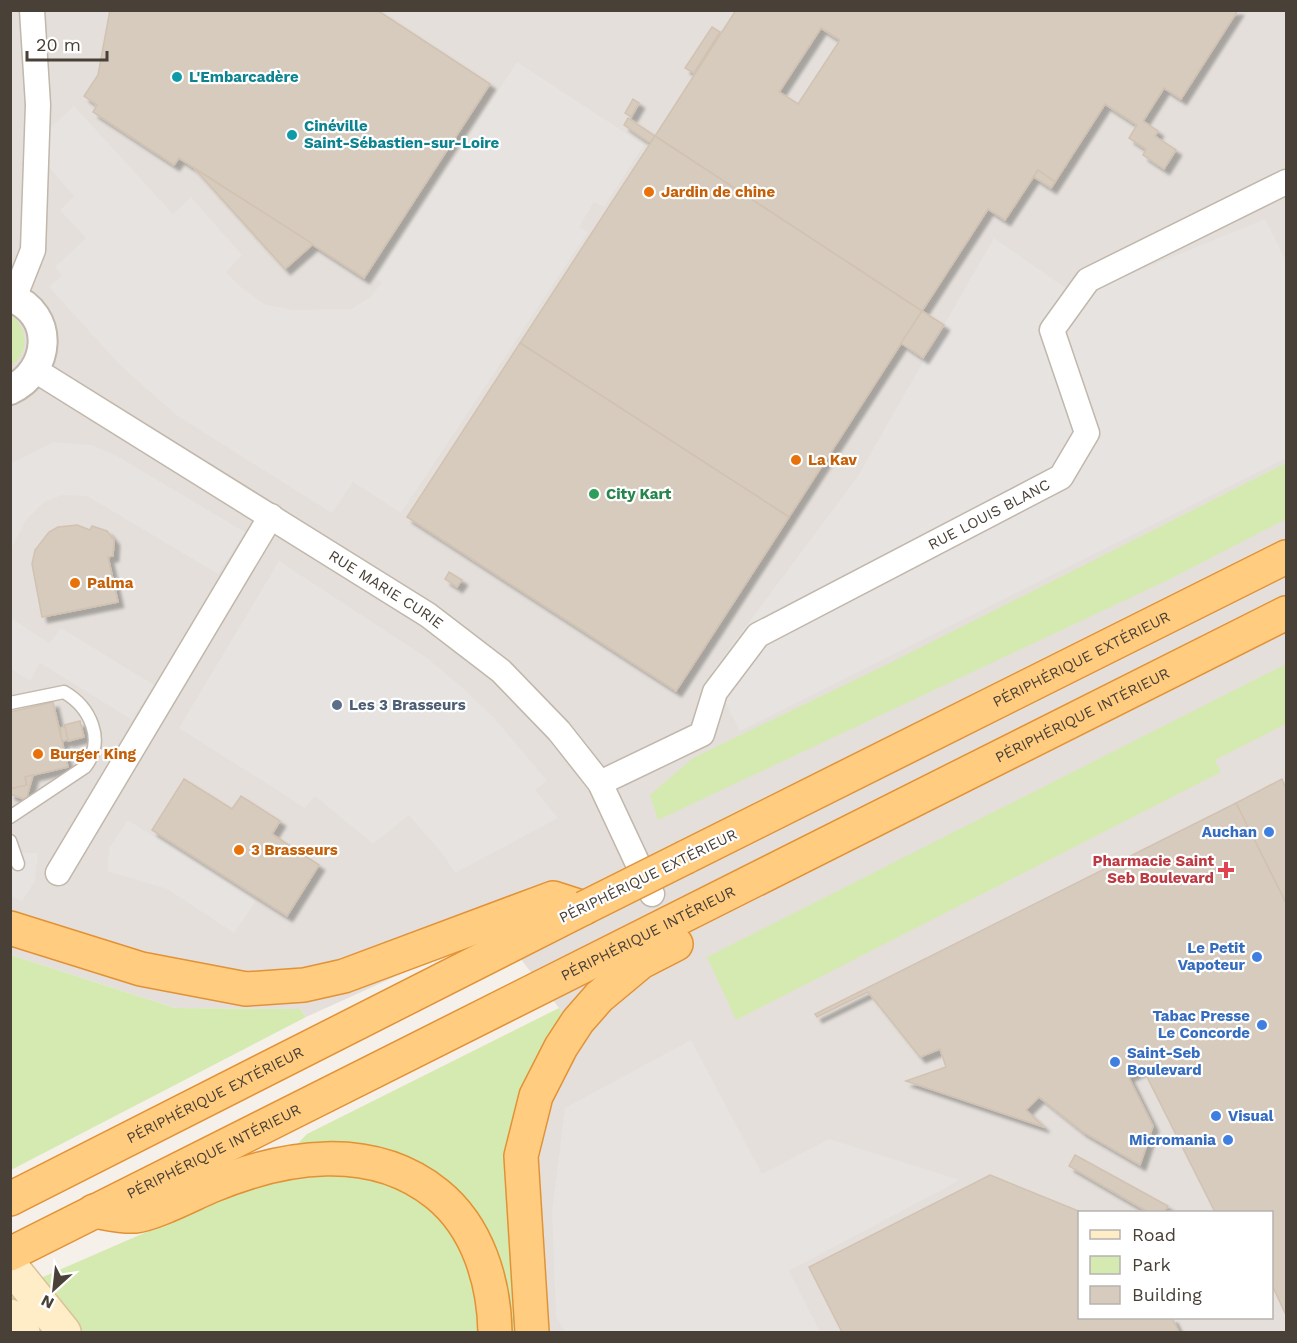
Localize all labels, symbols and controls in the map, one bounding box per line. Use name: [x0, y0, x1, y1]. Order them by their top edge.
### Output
scale bar: [27, 24, 106, 62]
text: 20 m: [36, 34, 81, 55]
place label: L'Embarcadère: [189, 68, 299, 86]
marker: L'Embarcadère: [170, 70, 184, 84]
place label: Cinéville Saint-Sébastien-sur-Loire: [304, 117, 500, 152]
marker: Cinéville Saint-Sébastien-sur-Loire: [285, 128, 299, 142]
place label: Jardin de chine: [661, 183, 775, 201]
marker: Jardin de chine: [642, 185, 656, 199]
place label: La Kav: [808, 451, 858, 469]
marker: La Kav: [789, 453, 803, 467]
street label: RUE LOUIS BLANC: [925, 475, 1053, 554]
place label: City Kart: [606, 485, 672, 503]
marker: City Kart: [587, 487, 601, 501]
street label: RUE MARIE CURIE: [326, 546, 447, 632]
place label: Palma: [87, 574, 134, 592]
marker: Palma: [68, 576, 82, 590]
street label: PÉRIPHÉRIQUE EXTÉRIEUR: [990, 607, 1173, 711]
street label: PÉRIPHÉRIQUE INTÉRIEUR: [992, 664, 1172, 767]
place label: Les 3 Brasseurs: [349, 696, 466, 714]
marker: Les 3 Brasseurs: [330, 698, 344, 712]
place label: Burger King: [50, 745, 137, 763]
marker: Burger King: [31, 747, 45, 761]
place label: Auchan: [1202, 823, 1257, 841]
street label: PÉRIPHÉRIQUE EXTÉRIEUR: [556, 825, 740, 927]
marker: Auchan: [1262, 825, 1276, 839]
place label: 3 Brasseurs: [251, 841, 338, 859]
marker: 3 Brasseurs: [232, 843, 246, 857]
place label: Pharmacie Saint Seb Boulevard: [1092, 852, 1214, 887]
marker: Pharmacie Saint Seb Boulevard: [1219, 863, 1233, 877]
street label: PÉRIPHÉRIQUE INTÉRIEUR: [558, 882, 738, 985]
place label: Le Petit Vapoteur: [1178, 939, 1246, 974]
marker: Le Petit Vapoteur: [1250, 950, 1264, 964]
place label: Tabac Presse Le Concorde: [1152, 1007, 1250, 1042]
marker: Tabac Presse Le Concorde: [1255, 1018, 1269, 1032]
street label: PÉRIPHÉRIQUE EXTÉRIEUR: [124, 1043, 307, 1147]
place label: Saint-Seb Boulevard: [1127, 1044, 1202, 1079]
marker: Saint-Seb Boulevard: [1108, 1055, 1122, 1069]
street label: PÉRIPHÉRIQUE INTÉRIEUR: [124, 1100, 304, 1203]
place label: Visual: [1228, 1107, 1274, 1125]
marker: Visual: [1209, 1109, 1223, 1123]
place label: Micromania: [1129, 1131, 1216, 1149]
marker: Micromania: [1221, 1133, 1235, 1147]
legend: [1078, 1211, 1273, 1319]
text: Road: [1132, 1224, 1176, 1245]
text: Park: [1132, 1254, 1171, 1275]
north arrow: [24, 1259, 84, 1319]
text: Building: [1132, 1284, 1202, 1305]
text: N: [38, 1291, 57, 1313]

